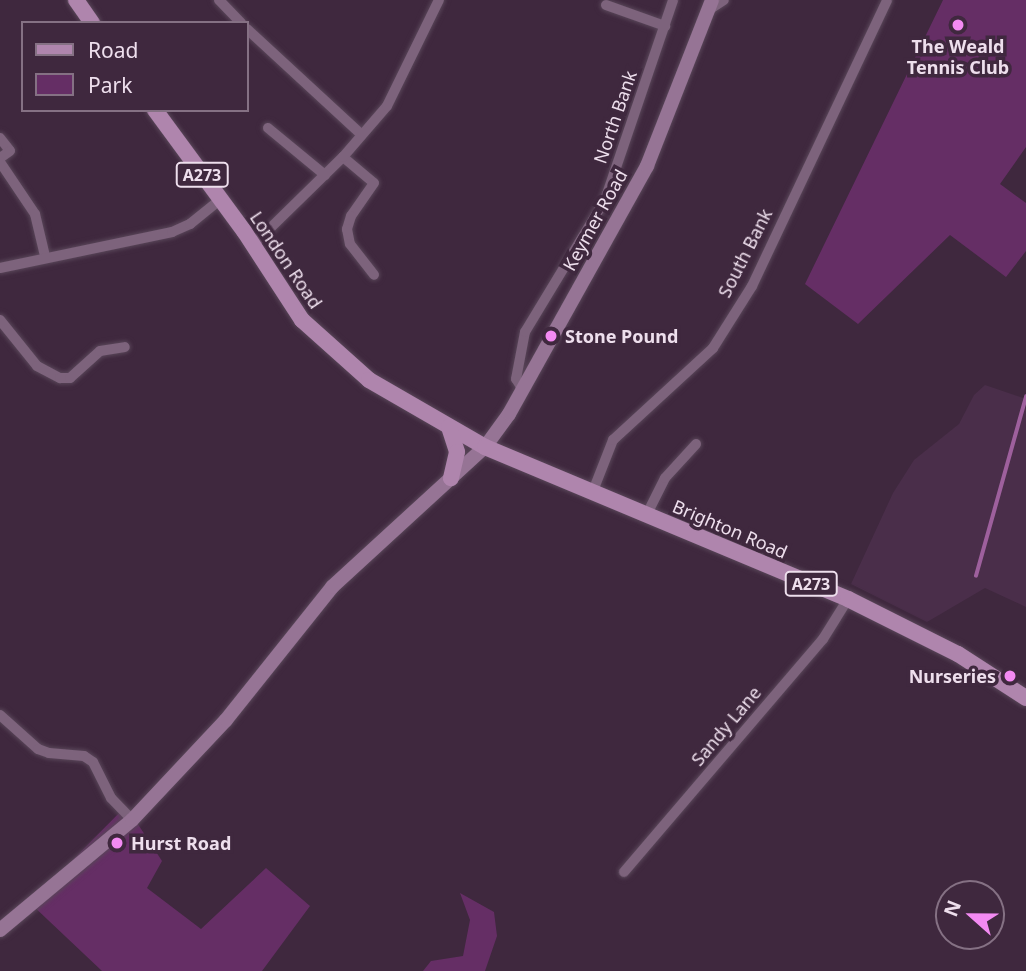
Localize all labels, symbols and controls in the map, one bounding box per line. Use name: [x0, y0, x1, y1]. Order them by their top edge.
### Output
marker: The Weald Tennis Club: [950, 17, 966, 33]
legend: [21, 21, 248, 112]
text: Road: [88, 36, 138, 64]
place label: The Weald Tennis Club: [907, 36, 1009, 78]
street label: North Bank: [589, 68, 641, 166]
text: Park: [88, 71, 132, 99]
road number: A273: [174, 162, 230, 188]
street label: Keymer Road: [558, 166, 632, 274]
street label: South Bank: [713, 205, 777, 301]
street label: London Road: [246, 207, 326, 313]
place label: Stone Pound: [565, 325, 678, 347]
marker: Stone Pound: [543, 328, 559, 344]
street label: Brighton Road: [669, 495, 791, 563]
road number: A273: [783, 572, 839, 596]
place label: Nurseries: [909, 665, 996, 687]
marker: Nurseries: [1002, 668, 1018, 684]
street label: Sandy Lane: [687, 682, 765, 770]
place label: Hurst Road: [131, 832, 231, 854]
marker: Hurst Road: [109, 835, 125, 851]
north arrow: [935, 880, 1005, 950]
text: N: [937, 896, 967, 920]

